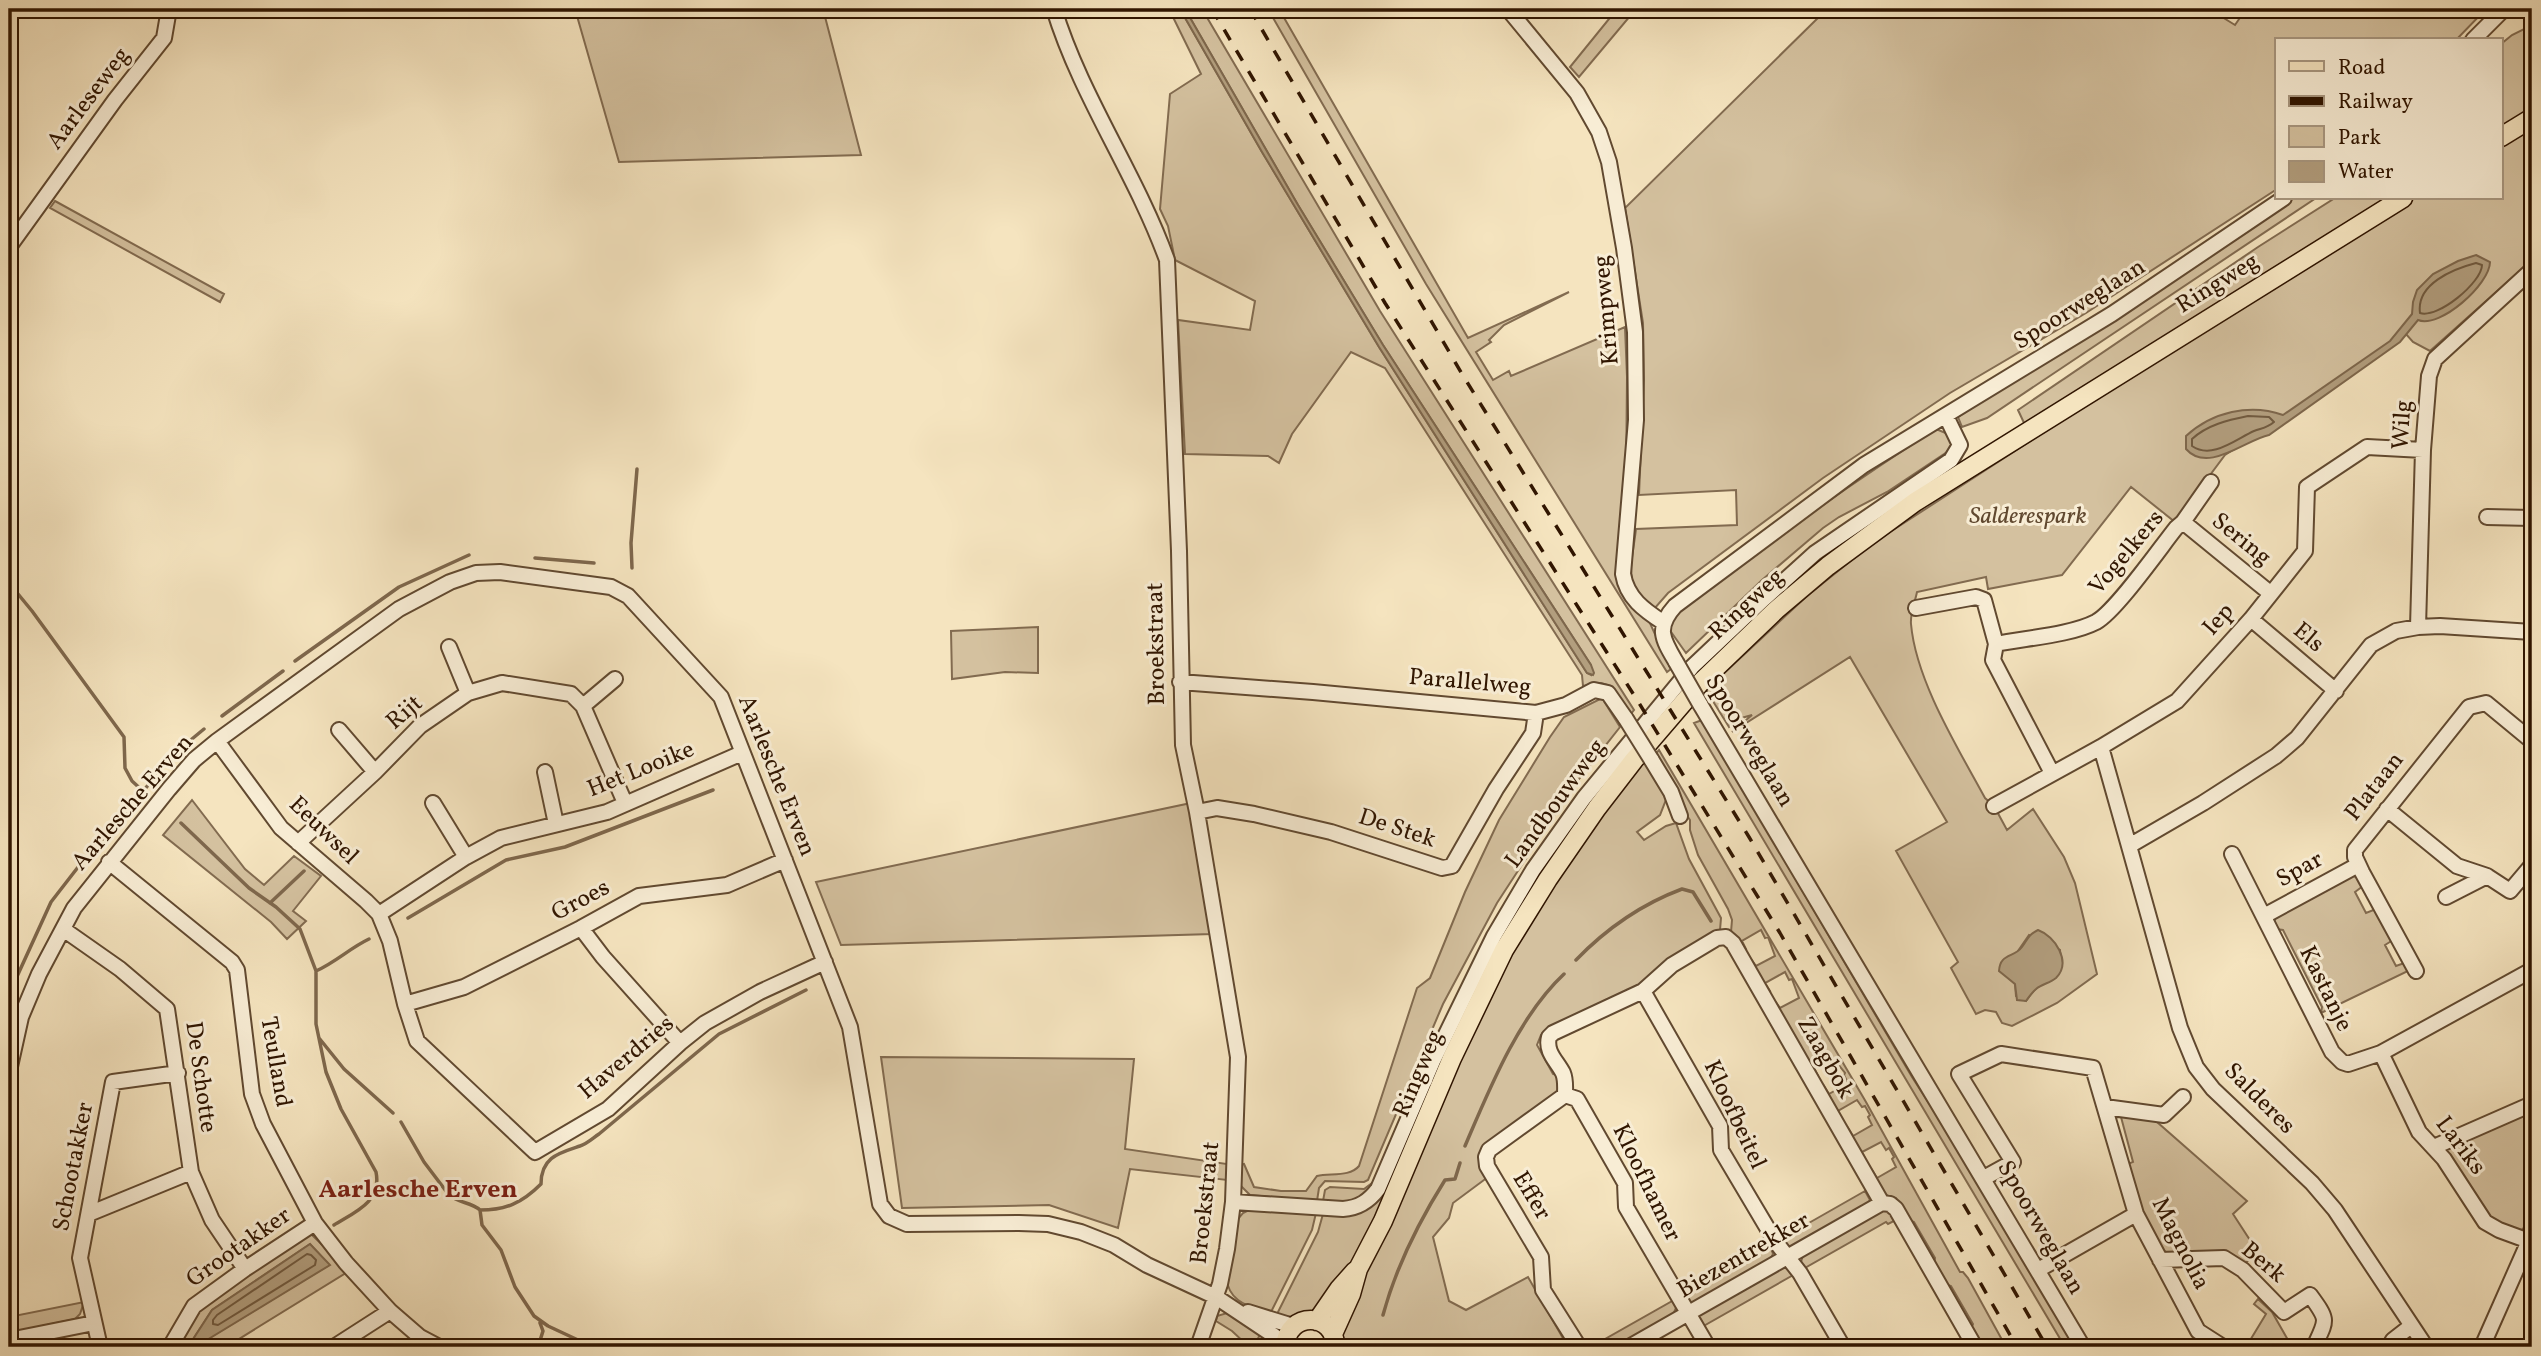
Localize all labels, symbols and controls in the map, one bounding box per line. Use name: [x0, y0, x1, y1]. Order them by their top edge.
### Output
legend: [2275, 38, 2502, 200]
street label: Aarleseweg: [39, 41, 139, 157]
text: Road: [2338, 54, 2385, 83]
text: Railway: [2338, 88, 2414, 117]
text: Park: [2338, 124, 2381, 153]
text: Water: [2338, 158, 2394, 187]
street label: Ringweg: [2170, 245, 2266, 323]
street label: Spoorweglaan: [2007, 251, 2153, 359]
street label: Krimpweg: [1585, 254, 1629, 366]
street label: Wilg: [2384, 399, 2422, 451]
park label: Salderespark: [1969, 500, 2087, 534]
street label: Vogelkers: [2081, 503, 2173, 603]
street label: Sering: [2204, 505, 2278, 575]
street label: Ringweg: [1702, 561, 1792, 649]
street label: Broekstraat: [1139, 582, 1175, 706]
street label: Iep: [2195, 596, 2243, 644]
street label: Els: [2285, 615, 2331, 661]
street label: Parallelweg: [1407, 661, 1533, 705]
street label: Spoorweglaan: [1696, 668, 1802, 814]
street label: Rijt: [379, 687, 431, 739]
street label: Aarlesche Erven: [728, 690, 824, 862]
street label: Aarlesche Erven: [64, 727, 202, 879]
street label: Landbouwweg: [1497, 732, 1615, 876]
street label: Het Looike: [582, 733, 700, 807]
street label: Plataan: [2337, 745, 2413, 829]
street label: Eeuwsel: [280, 789, 366, 873]
street label: De Stek: [1354, 801, 1440, 857]
street label: Spar: [2270, 843, 2330, 897]
street label: Groes: [546, 871, 616, 931]
street label: Kastanje: [2290, 940, 2360, 1038]
street label: Haverdries: [572, 1008, 682, 1108]
street label: Zaagbok: [1788, 1011, 1862, 1105]
street label: Teulland: [250, 1014, 300, 1110]
street label: De Schotte: [175, 1019, 225, 1135]
street label: Ringweg: [1385, 1025, 1453, 1123]
street label: Kloofbeitel: [1694, 1055, 1774, 1175]
street label: Salderes: [2216, 1056, 2302, 1142]
street label: Schootakker: [45, 1100, 103, 1234]
street label: Lariks: [2427, 1109, 2493, 1183]
street label: Kloofhamer: [1603, 1118, 1689, 1248]
street label: Broekstraat: [1183, 1140, 1229, 1266]
street label: Spoorweglaan: [1988, 1155, 2092, 1301]
street label: Effer: [1503, 1165, 1559, 1227]
district label: Aarlesche Erven: [318, 1172, 518, 1208]
street label: Magnolia: [2142, 1192, 2218, 1296]
street label: Grootakker: [180, 1199, 298, 1297]
street label: Biezentrekker: [1671, 1204, 1817, 1308]
street label: Berk: [2233, 1234, 2293, 1292]

